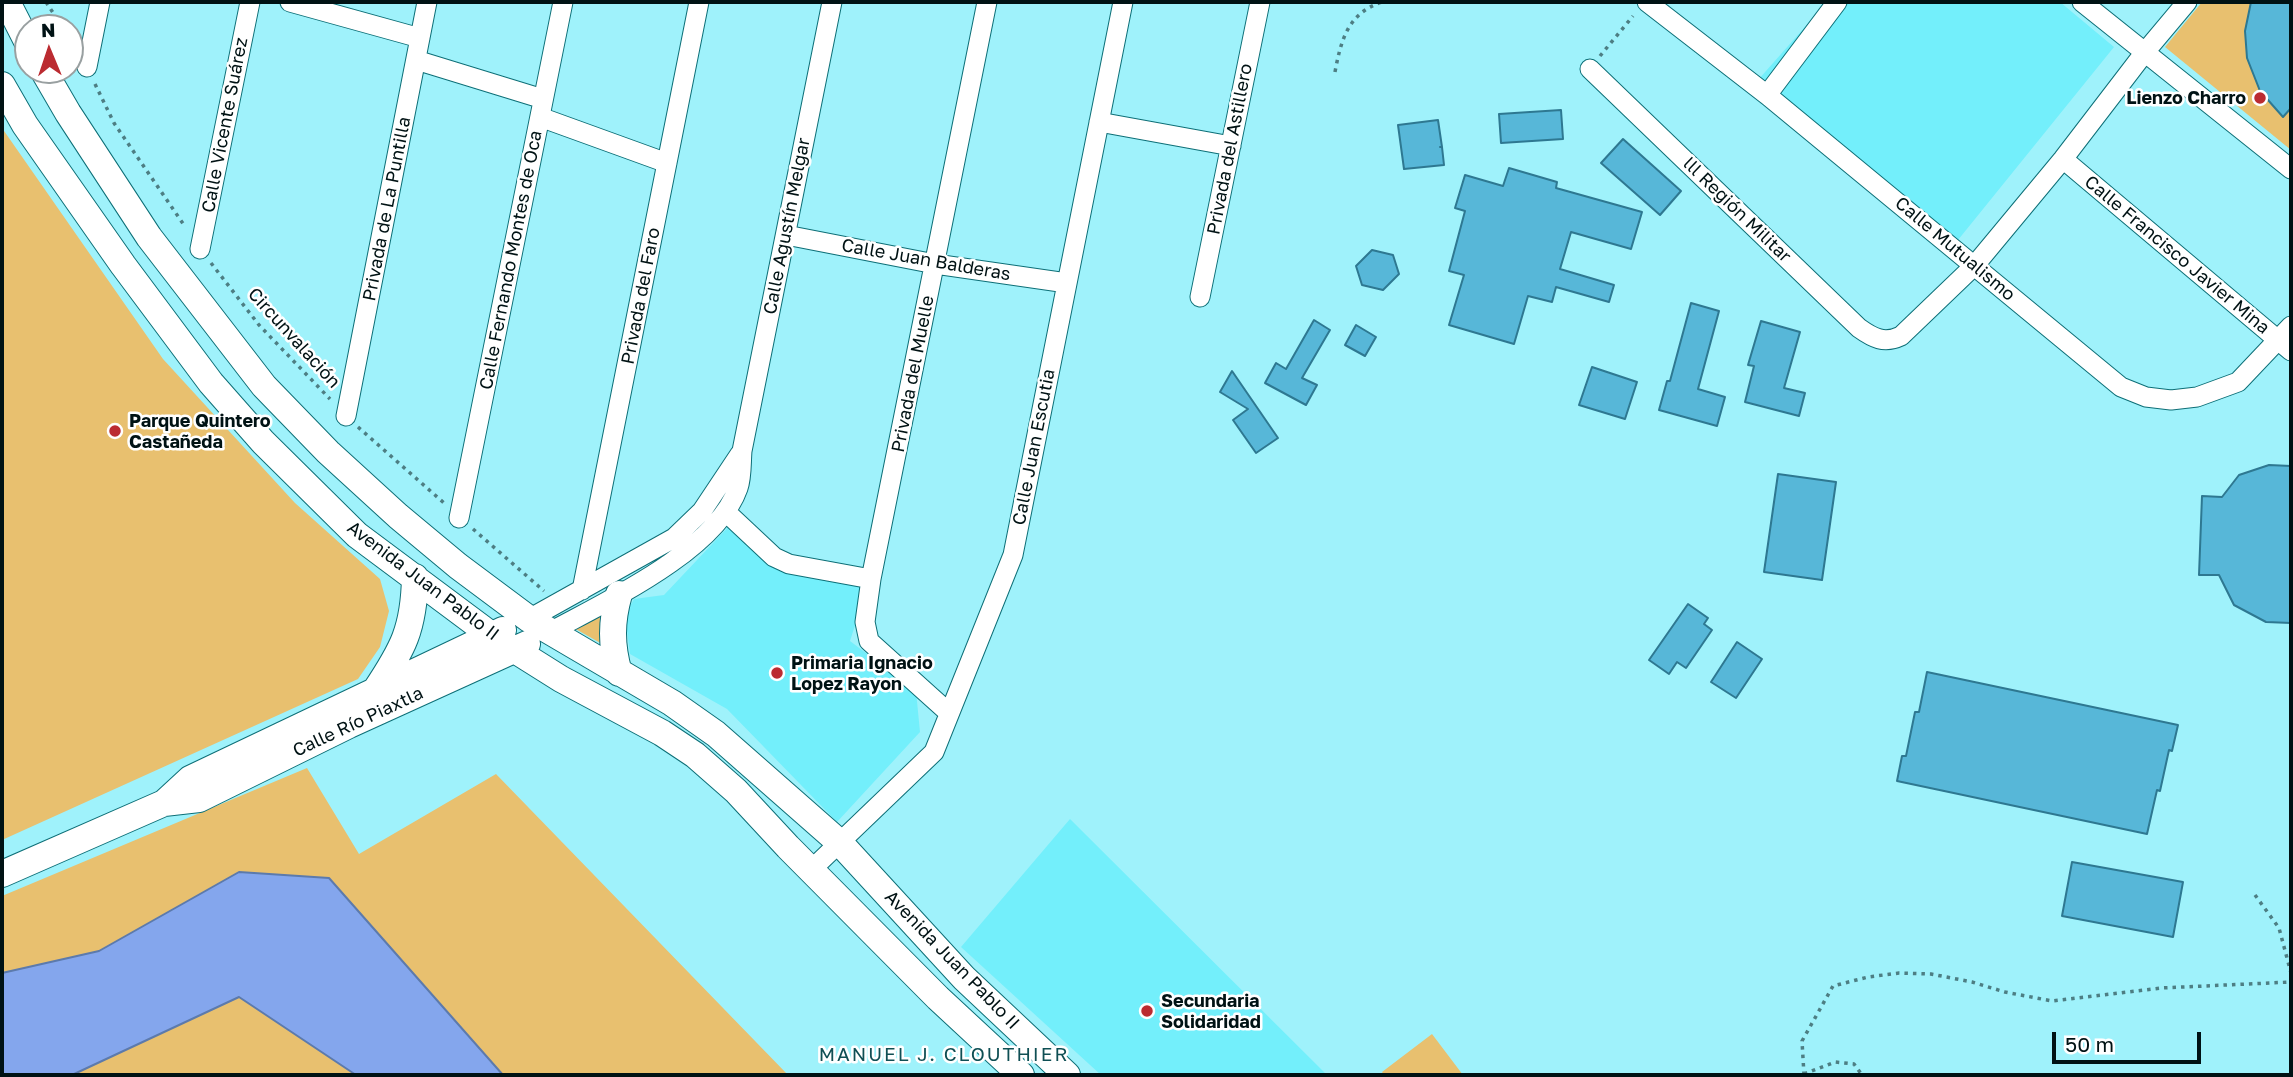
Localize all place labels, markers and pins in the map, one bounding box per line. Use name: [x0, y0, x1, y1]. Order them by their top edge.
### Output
place label: Lienzo Charro: [2126, 87, 2246, 109]
marker: Lienzo Charro: [2252, 90, 2268, 106]
place label: Parque Quintero Castañeda: [129, 410, 271, 452]
marker: Parque Quintero Castañeda: [107, 423, 123, 439]
place label: Primaria Ignacio Lopez Rayon: [791, 652, 933, 694]
marker: Primaria Ignacio Lopez Rayon: [769, 665, 785, 681]
place label: Secundaria Solidaridad: [1161, 990, 1261, 1032]
marker: Secundaria Solidaridad: [1139, 1003, 1155, 1019]

